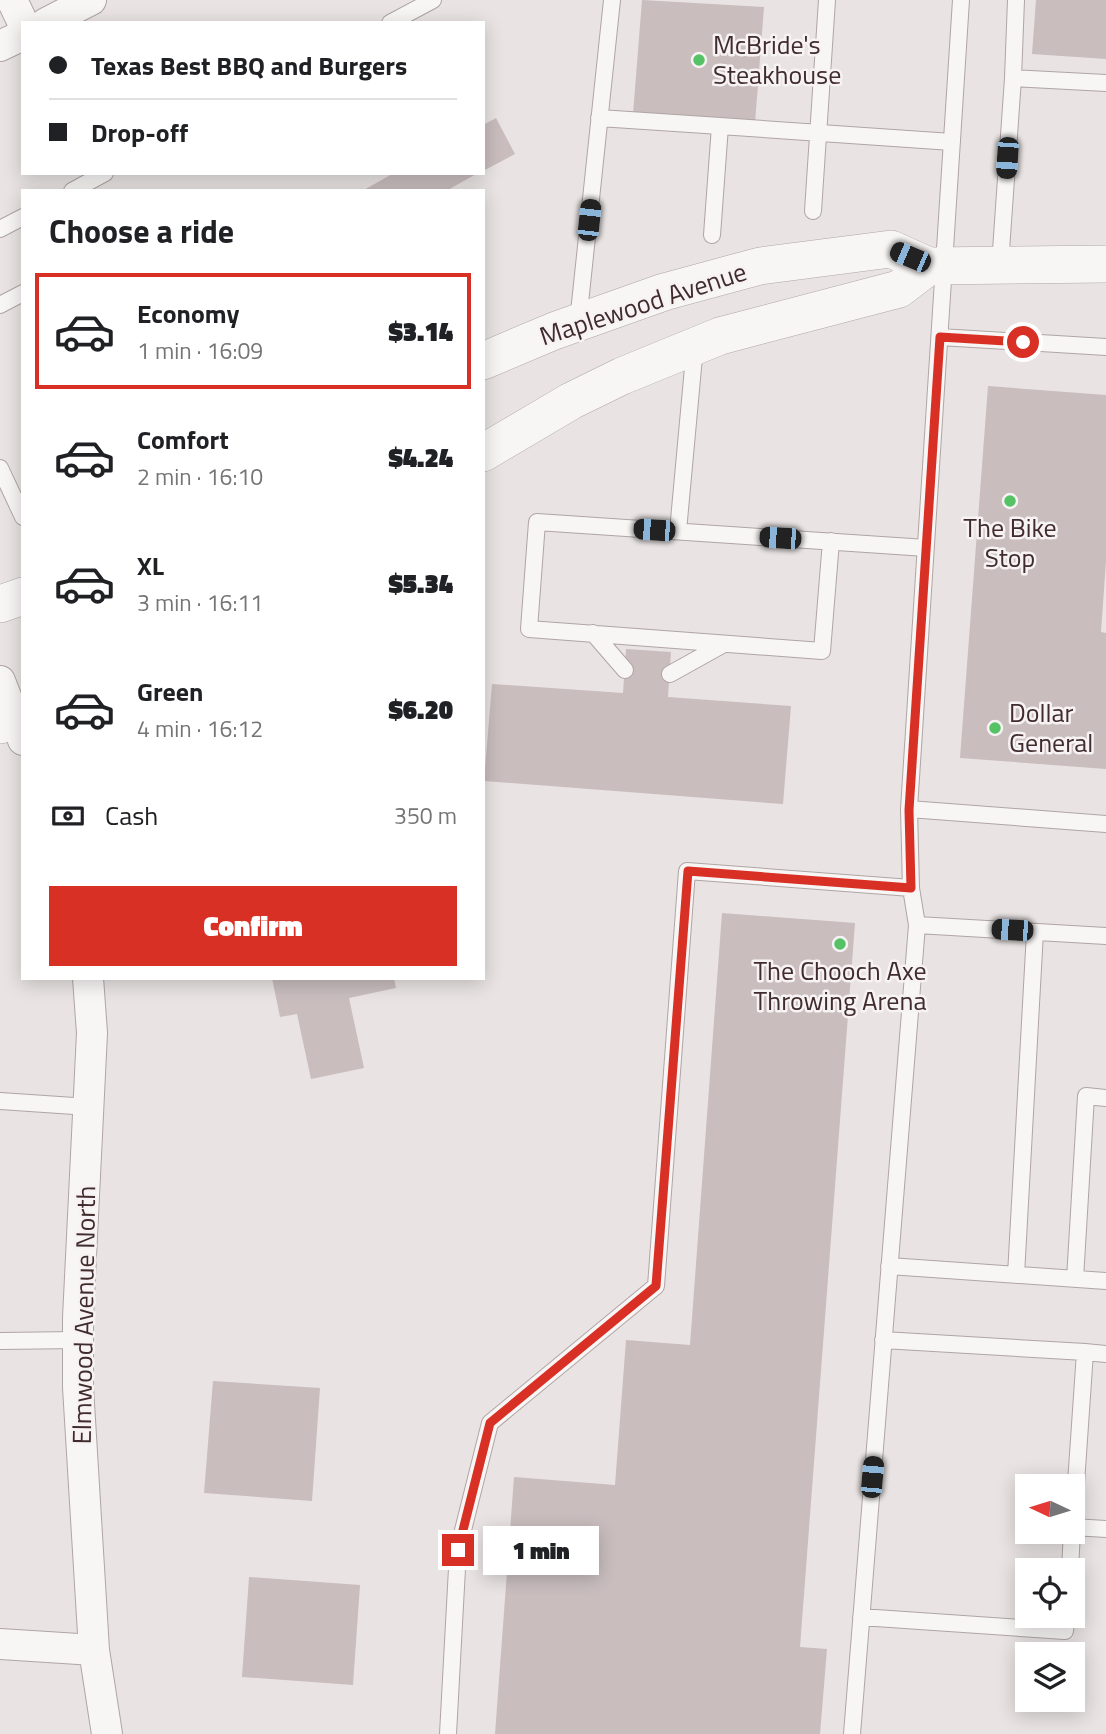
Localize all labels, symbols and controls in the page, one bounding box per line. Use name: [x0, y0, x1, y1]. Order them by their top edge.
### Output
place label: McBride's Steakhouse: [713, 25, 841, 94]
text: Texas Best BBQ and Burgers: [91, 46, 407, 85]
marker: McBride's Steakhouse: [691, 52, 707, 68]
text: Drop-off: [91, 113, 188, 152]
car: [996, 136, 1019, 180]
car: [577, 198, 602, 242]
text: Choose a ride: [49, 207, 234, 255]
car: [887, 239, 934, 275]
street label: Maplewood Avenue: [534, 252, 751, 355]
text: Economy: [137, 294, 239, 333]
icon: car: [53, 300, 116, 363]
text: $3.14: [388, 312, 453, 351]
route start: [1007, 326, 1039, 358]
text: 1 min · 16:09: [137, 333, 263, 368]
text: Comfort: [137, 420, 229, 459]
icon: car: [53, 426, 116, 489]
text: $4.24: [388, 438, 453, 477]
text: 2 min · 16:10: [137, 459, 263, 494]
marker: The Bike Stop: [1002, 493, 1018, 509]
place label: The Bike Stop: [963, 508, 1057, 577]
car: [633, 518, 676, 542]
car: [759, 526, 802, 550]
text: XL: [137, 546, 164, 585]
icon: car: [53, 552, 116, 615]
text: $5.34: [388, 564, 453, 603]
text: 3 min · 16:11: [137, 585, 263, 620]
text: Green: [137, 672, 203, 711]
icon: car: [53, 678, 116, 741]
text: $6.20: [388, 690, 453, 729]
place label: Dollar General: [1009, 693, 1093, 762]
text: 4 min · 16:12: [137, 711, 263, 746]
marker: Dollar General: [987, 720, 1003, 736]
text: Cash: [105, 796, 158, 835]
icon: cash: [49, 797, 87, 835]
text: 350 m: [394, 798, 457, 833]
button: Confirm: [49, 886, 457, 966]
car: [991, 918, 1034, 942]
marker: The Chooch Axe Throwing Arena: [832, 936, 848, 952]
place label: The Chooch Axe Throwing Arena: [753, 951, 927, 1020]
street label: Elmwood Avenue North: [62, 1185, 105, 1445]
car: [860, 1455, 885, 1499]
north arrow: [1015, 1474, 1085, 1544]
map controls: [1015, 1474, 1085, 1712]
callout: 1 min: [482, 1526, 598, 1574]
text: 1 min: [512, 1533, 570, 1568]
route end: [442, 1534, 474, 1566]
button: locate: [1015, 1558, 1085, 1628]
button: layers: [1015, 1642, 1085, 1712]

